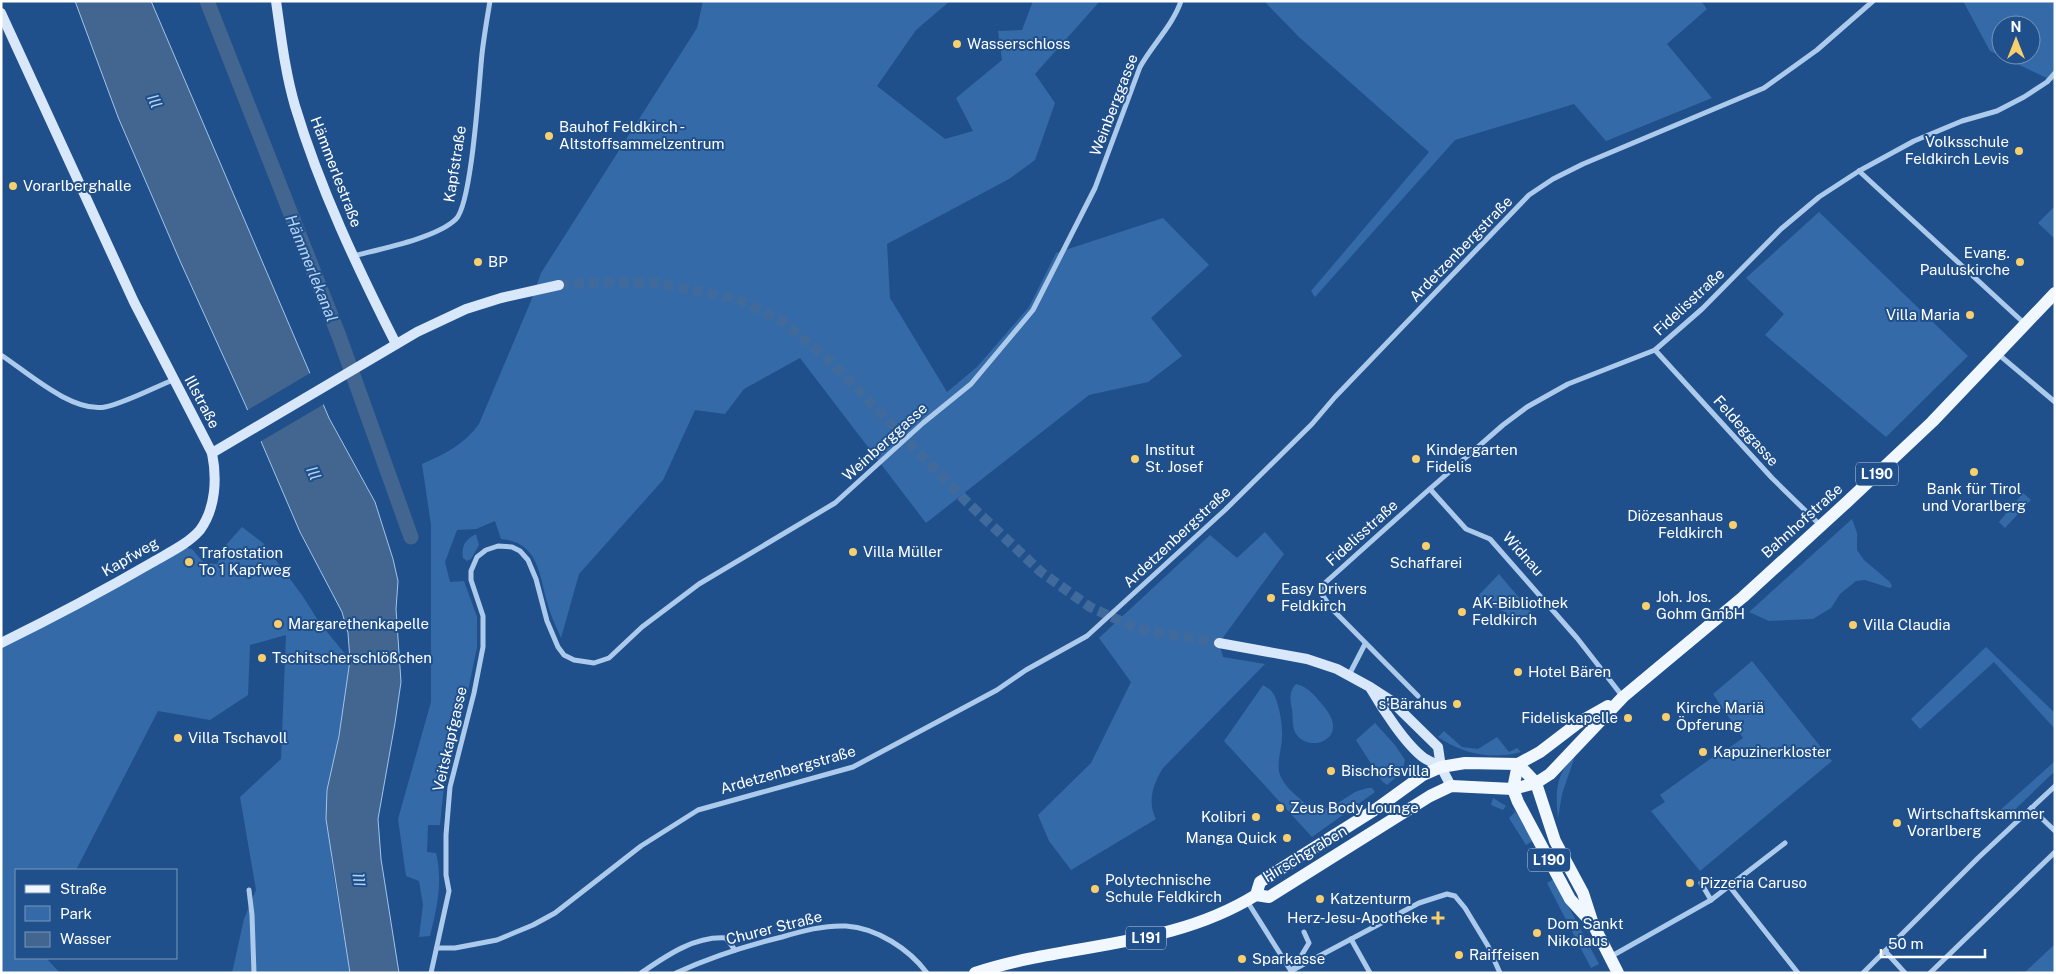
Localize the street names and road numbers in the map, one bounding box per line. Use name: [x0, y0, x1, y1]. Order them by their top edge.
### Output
street label: Weinberggasse: [1086, 51, 1141, 158]
street label: Hämmerlestraße: [308, 114, 365, 230]
street label: Kapfstraße: [440, 124, 469, 203]
street label: Ardetzenbergstraße: [1406, 192, 1515, 305]
street label: Fidelisstraße: [1650, 265, 1727, 339]
street label: Illstraße: [181, 372, 223, 431]
street label: Feldeggasse: [1710, 392, 1782, 469]
street label: Weinberggasse: [839, 399, 930, 484]
road number: L190: [1856, 462, 1898, 486]
street label: Bahnhofstraße: [1758, 480, 1846, 561]
street label: Ardetzenbergstraße: [1120, 483, 1234, 591]
street label: Fidelisstraße: [1322, 496, 1401, 569]
street label: Widnau: [1499, 528, 1547, 579]
street label: Kapfweg: [98, 534, 161, 580]
street label: Veitskapfgasse: [429, 685, 470, 793]
street label: Ardetzenbergstraße: [718, 742, 858, 797]
street label: Hirschgraben: [1260, 822, 1350, 885]
road number: L190: [1528, 848, 1570, 872]
street label: Churer Straße: [724, 907, 824, 948]
road number: L191: [1126, 926, 1166, 950]

